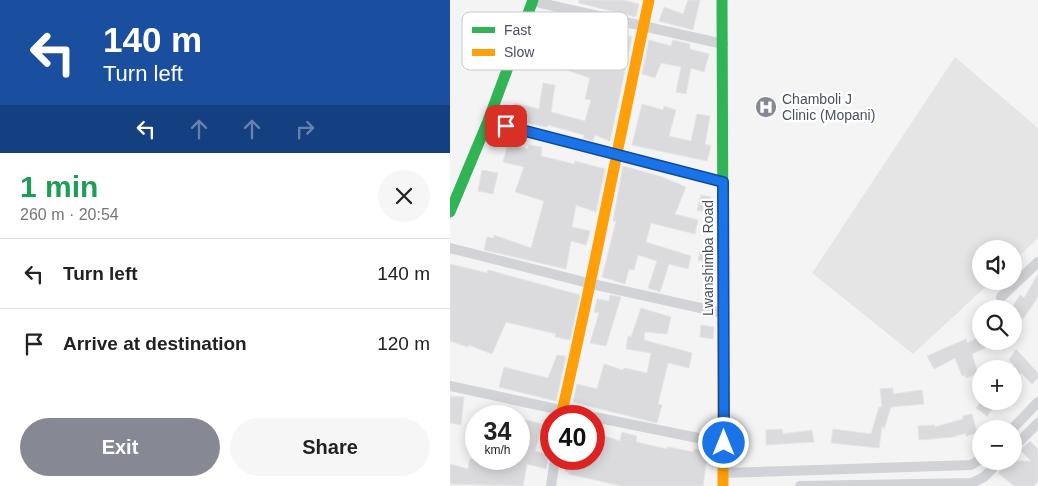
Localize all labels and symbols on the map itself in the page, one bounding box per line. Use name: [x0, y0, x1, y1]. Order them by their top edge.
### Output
legend: [462, 12, 628, 70]
text: Fast: [504, 22, 531, 38]
text: Slow: [504, 44, 535, 60]
place label: Chamboli J Clinic (Mopani): [782, 91, 875, 123]
hospital icon: Chamboli J Clinic (Mopani): [754, 95, 778, 119]
pin: [485, 105, 527, 147]
street label: Lwanshimba Road: [700, 200, 716, 316]
speed limit sign: 40: [540, 405, 605, 470]
position arrow: [697, 416, 749, 468]

